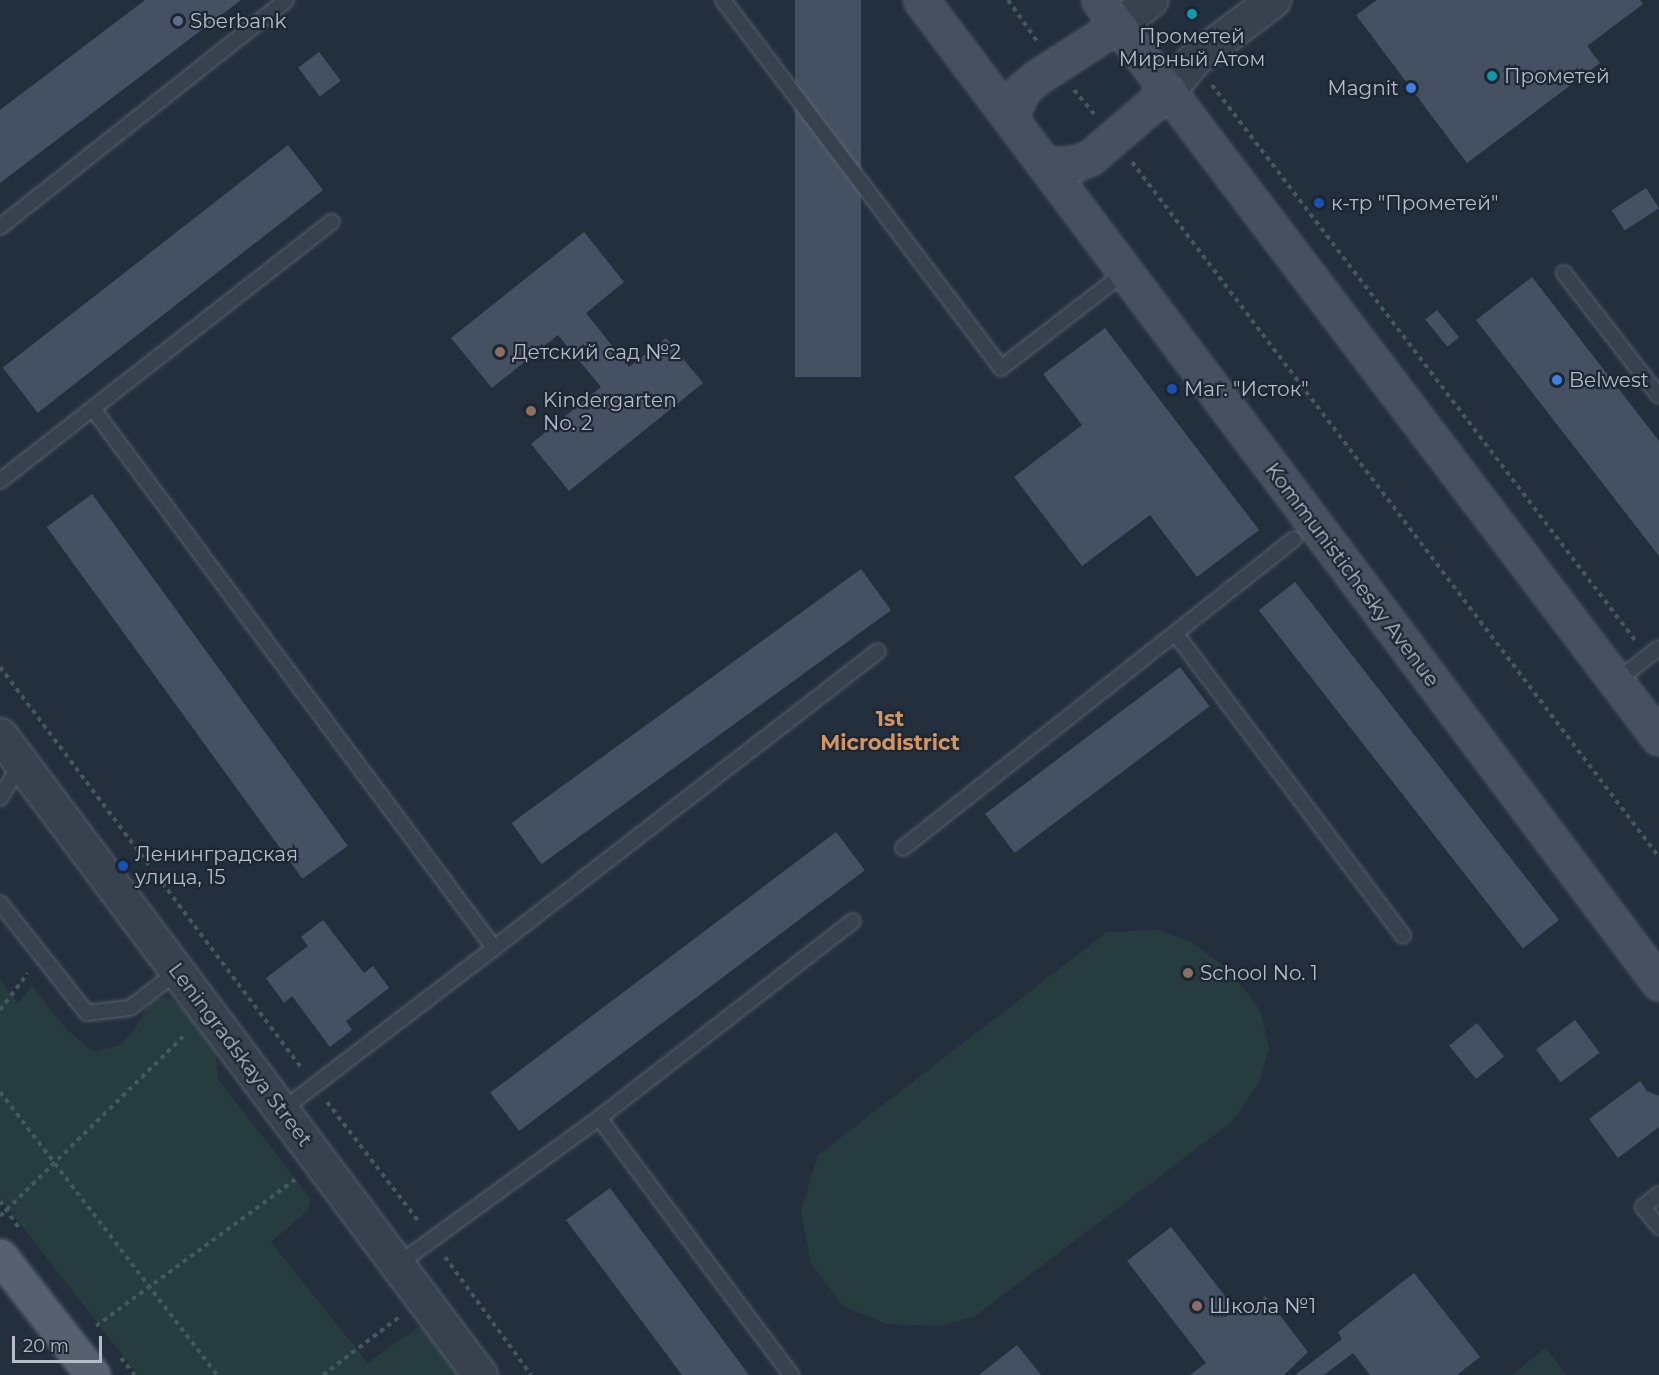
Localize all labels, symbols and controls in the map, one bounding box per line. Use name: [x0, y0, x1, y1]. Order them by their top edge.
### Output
marker: Прометей Мирный Атом: [1185, 7, 1199, 21]
place label: Sberbank: [190, 9, 287, 33]
marker: Sberbank: [171, 14, 185, 28]
place label: Прометей Мирный Атом: [1119, 24, 1265, 71]
place label: Прометей: [1504, 64, 1610, 88]
marker: Прометей: [1485, 69, 1499, 83]
place label: Magnit: [1328, 76, 1399, 100]
marker: Magnit: [1404, 81, 1418, 95]
place label: к-тр "Прометей": [1331, 191, 1498, 215]
marker: к-тр "Прометей": [1312, 196, 1326, 210]
place label: Детский сад №2: [512, 340, 681, 364]
marker: Детский сад №2: [493, 345, 507, 359]
place label: Belwest: [1569, 368, 1649, 392]
marker: Belwest: [1550, 373, 1564, 387]
place label: Маг. "Исток": [1184, 377, 1309, 401]
marker: Маг. "Исток": [1165, 382, 1179, 396]
place label: Kindergarten No. 2: [543, 388, 677, 435]
marker: Kindergarten No. 2: [524, 404, 538, 418]
street label: Kommunistichesky Avenue: [1260, 458, 1444, 692]
district label: 1st Microdistrict: [820, 706, 960, 756]
place label: Ленинградская улица, 15: [135, 843, 298, 890]
marker: Ленинградская улица, 15: [116, 859, 130, 873]
street label: Leningradskaya Street: [163, 959, 317, 1151]
place label: School No. 1: [1200, 961, 1318, 985]
marker: School No. 1: [1181, 966, 1195, 980]
place label: Школа №1: [1209, 1294, 1316, 1318]
marker: Школа №1: [1190, 1299, 1204, 1313]
scale bar: [15, 1324, 105, 1362]
text: 20 m: [23, 1335, 69, 1357]

